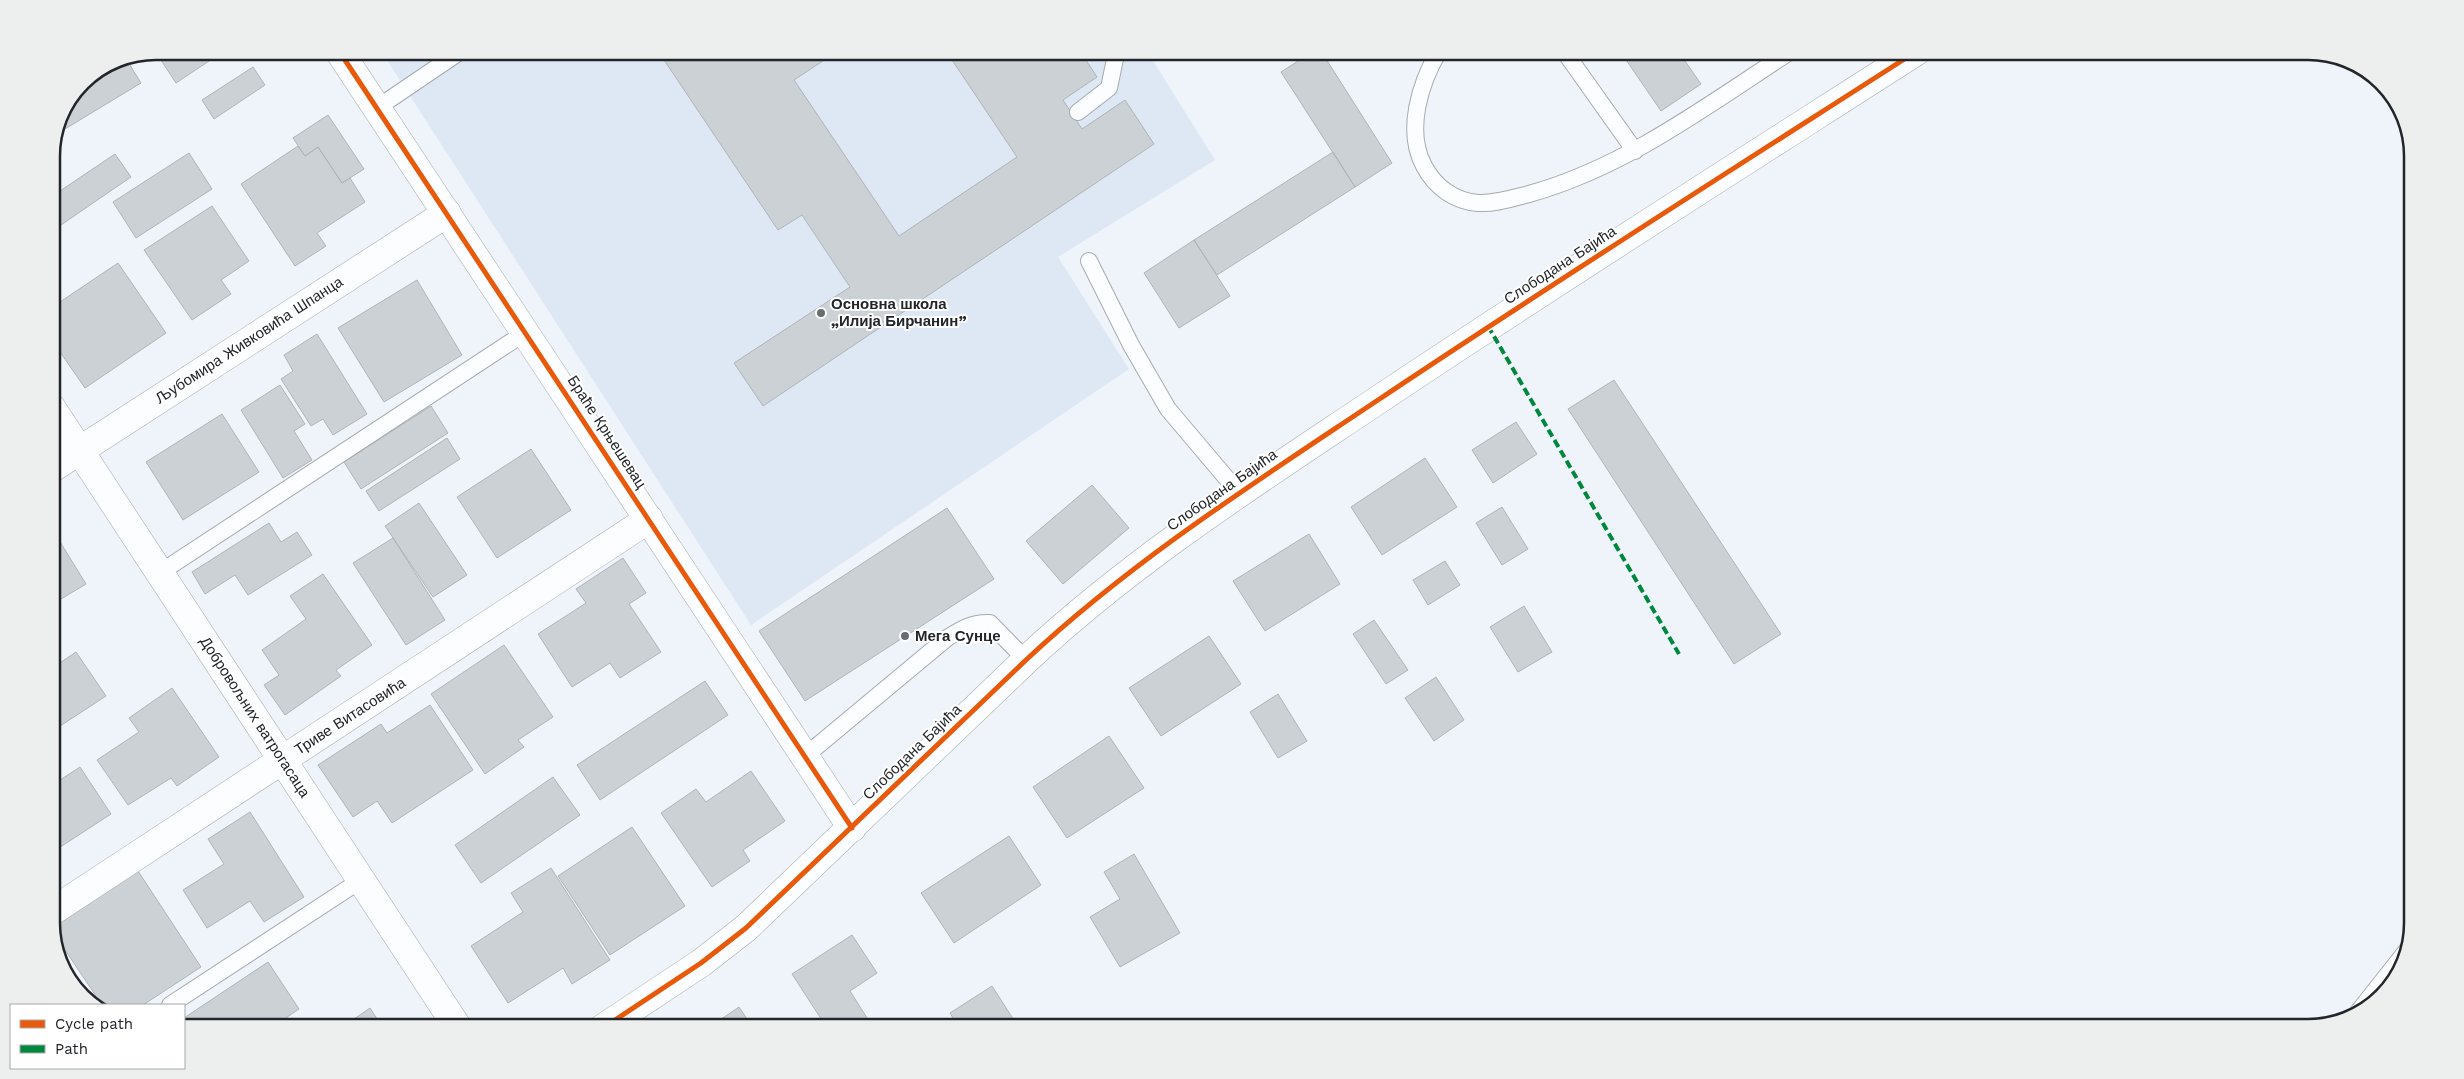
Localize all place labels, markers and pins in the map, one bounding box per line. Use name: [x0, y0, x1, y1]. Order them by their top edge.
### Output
place label: Основна школа „Илија Бирчанин”: [831, 295, 967, 330]
marker: Основна школа „Илија Бирчанин”: [815, 307, 827, 319]
place label: Мега Сунце: [915, 627, 1001, 645]
marker: Мега Сунце: [899, 630, 911, 642]

